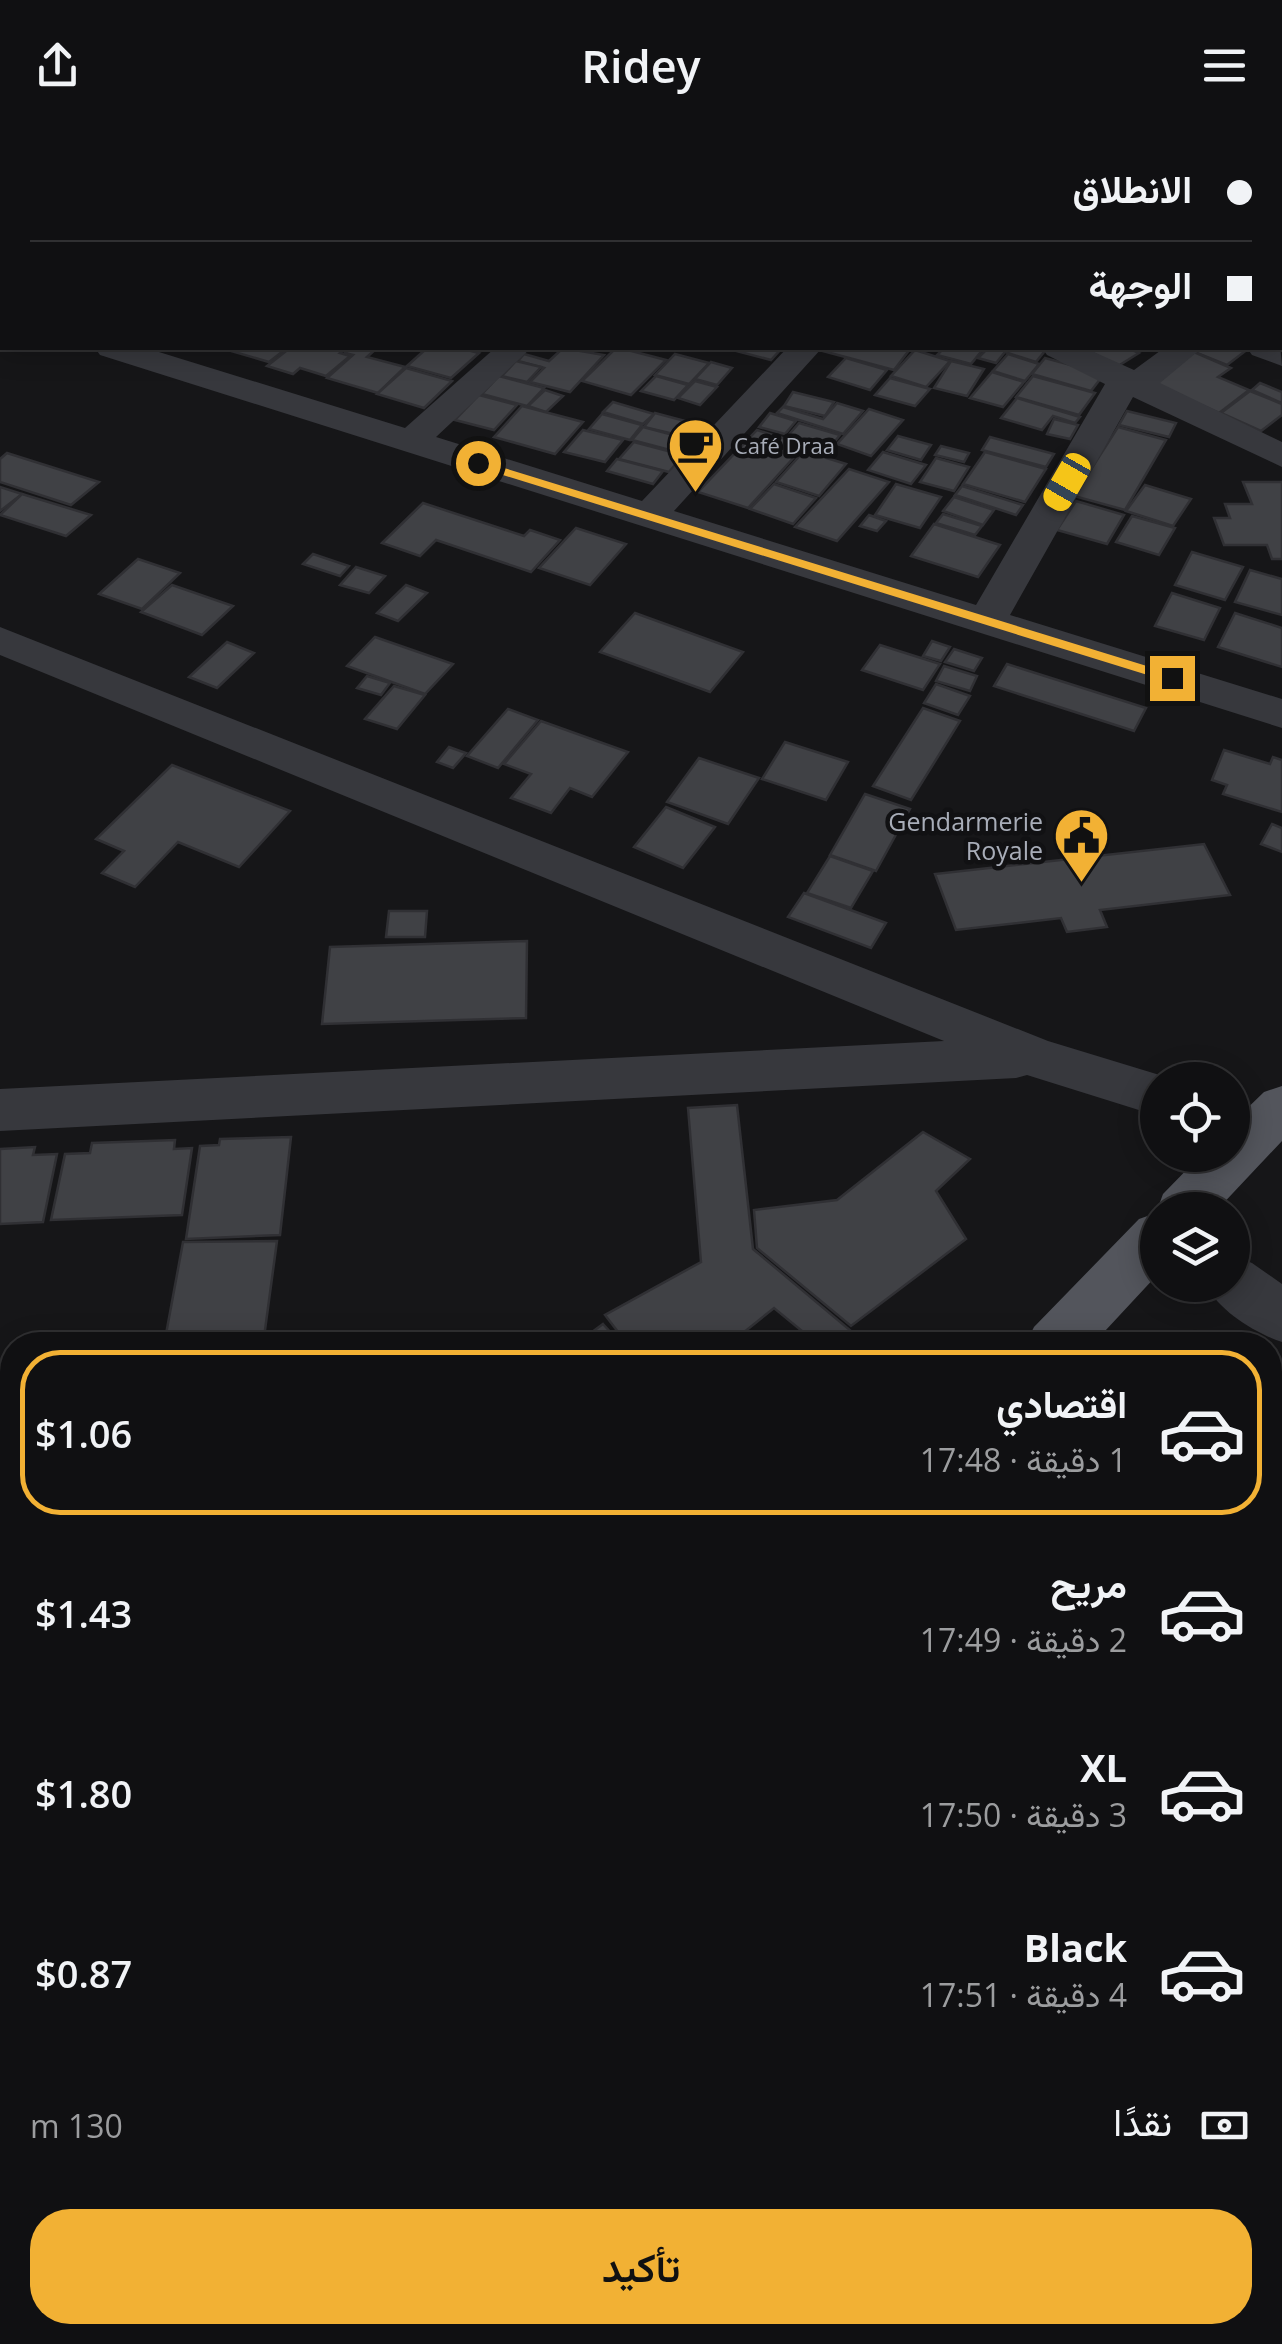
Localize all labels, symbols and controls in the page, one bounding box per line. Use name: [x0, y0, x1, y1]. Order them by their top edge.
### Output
text: Ridey: [581, 35, 701, 96]
icon: share: [30, 38, 85, 93]
icon: menu: [1197, 38, 1252, 93]
text: الانطلاق: [1073, 162, 1192, 214]
text: الوجهة: [1089, 258, 1192, 310]
cafe icon: Café Draa: [665, 416, 725, 495]
place label: Café Draa: [734, 430, 835, 460]
route start: [456, 441, 501, 486]
car: [1039, 449, 1095, 515]
route end: [1150, 656, 1195, 701]
place label: Gendarmerie Royale: [888, 804, 1043, 867]
public building icon: Gendarmerie Royale: [1052, 806, 1112, 885]
map controls: [1140, 1062, 1250, 1302]
button: locate: [1140, 1062, 1250, 1172]
button: layers: [1140, 1192, 1250, 1302]
text: اقتصادي: [996, 1377, 1127, 1429]
icon: car: [1157, 1388, 1247, 1478]
text: $1.06: [35, 1407, 132, 1459]
text: 1 دقيقة · 17:48: [920, 1438, 1127, 1481]
text: مريح: [1051, 1557, 1127, 1609]
icon: car: [1157, 1568, 1247, 1658]
text: $1.43: [35, 1587, 132, 1639]
text: 2 دقيقة · 17:49: [920, 1618, 1127, 1661]
text: XL: [1080, 1741, 1127, 1793]
icon: car: [1157, 1748, 1247, 1838]
text: $1.80: [35, 1767, 132, 1819]
text: 3 دقيقة · 17:50: [920, 1793, 1127, 1836]
text: Black: [1024, 1921, 1127, 1973]
icon: car: [1157, 1928, 1247, 2018]
text: $0.87: [35, 1947, 132, 1999]
text: 4 دقيقة · 17:51: [920, 1973, 1127, 2016]
text: نقدًا: [1113, 2095, 1172, 2147]
icon: cash: [1197, 2098, 1252, 2153]
text: 130 m: [30, 2104, 123, 2147]
button: تأكيد: [30, 2209, 1252, 2324]

